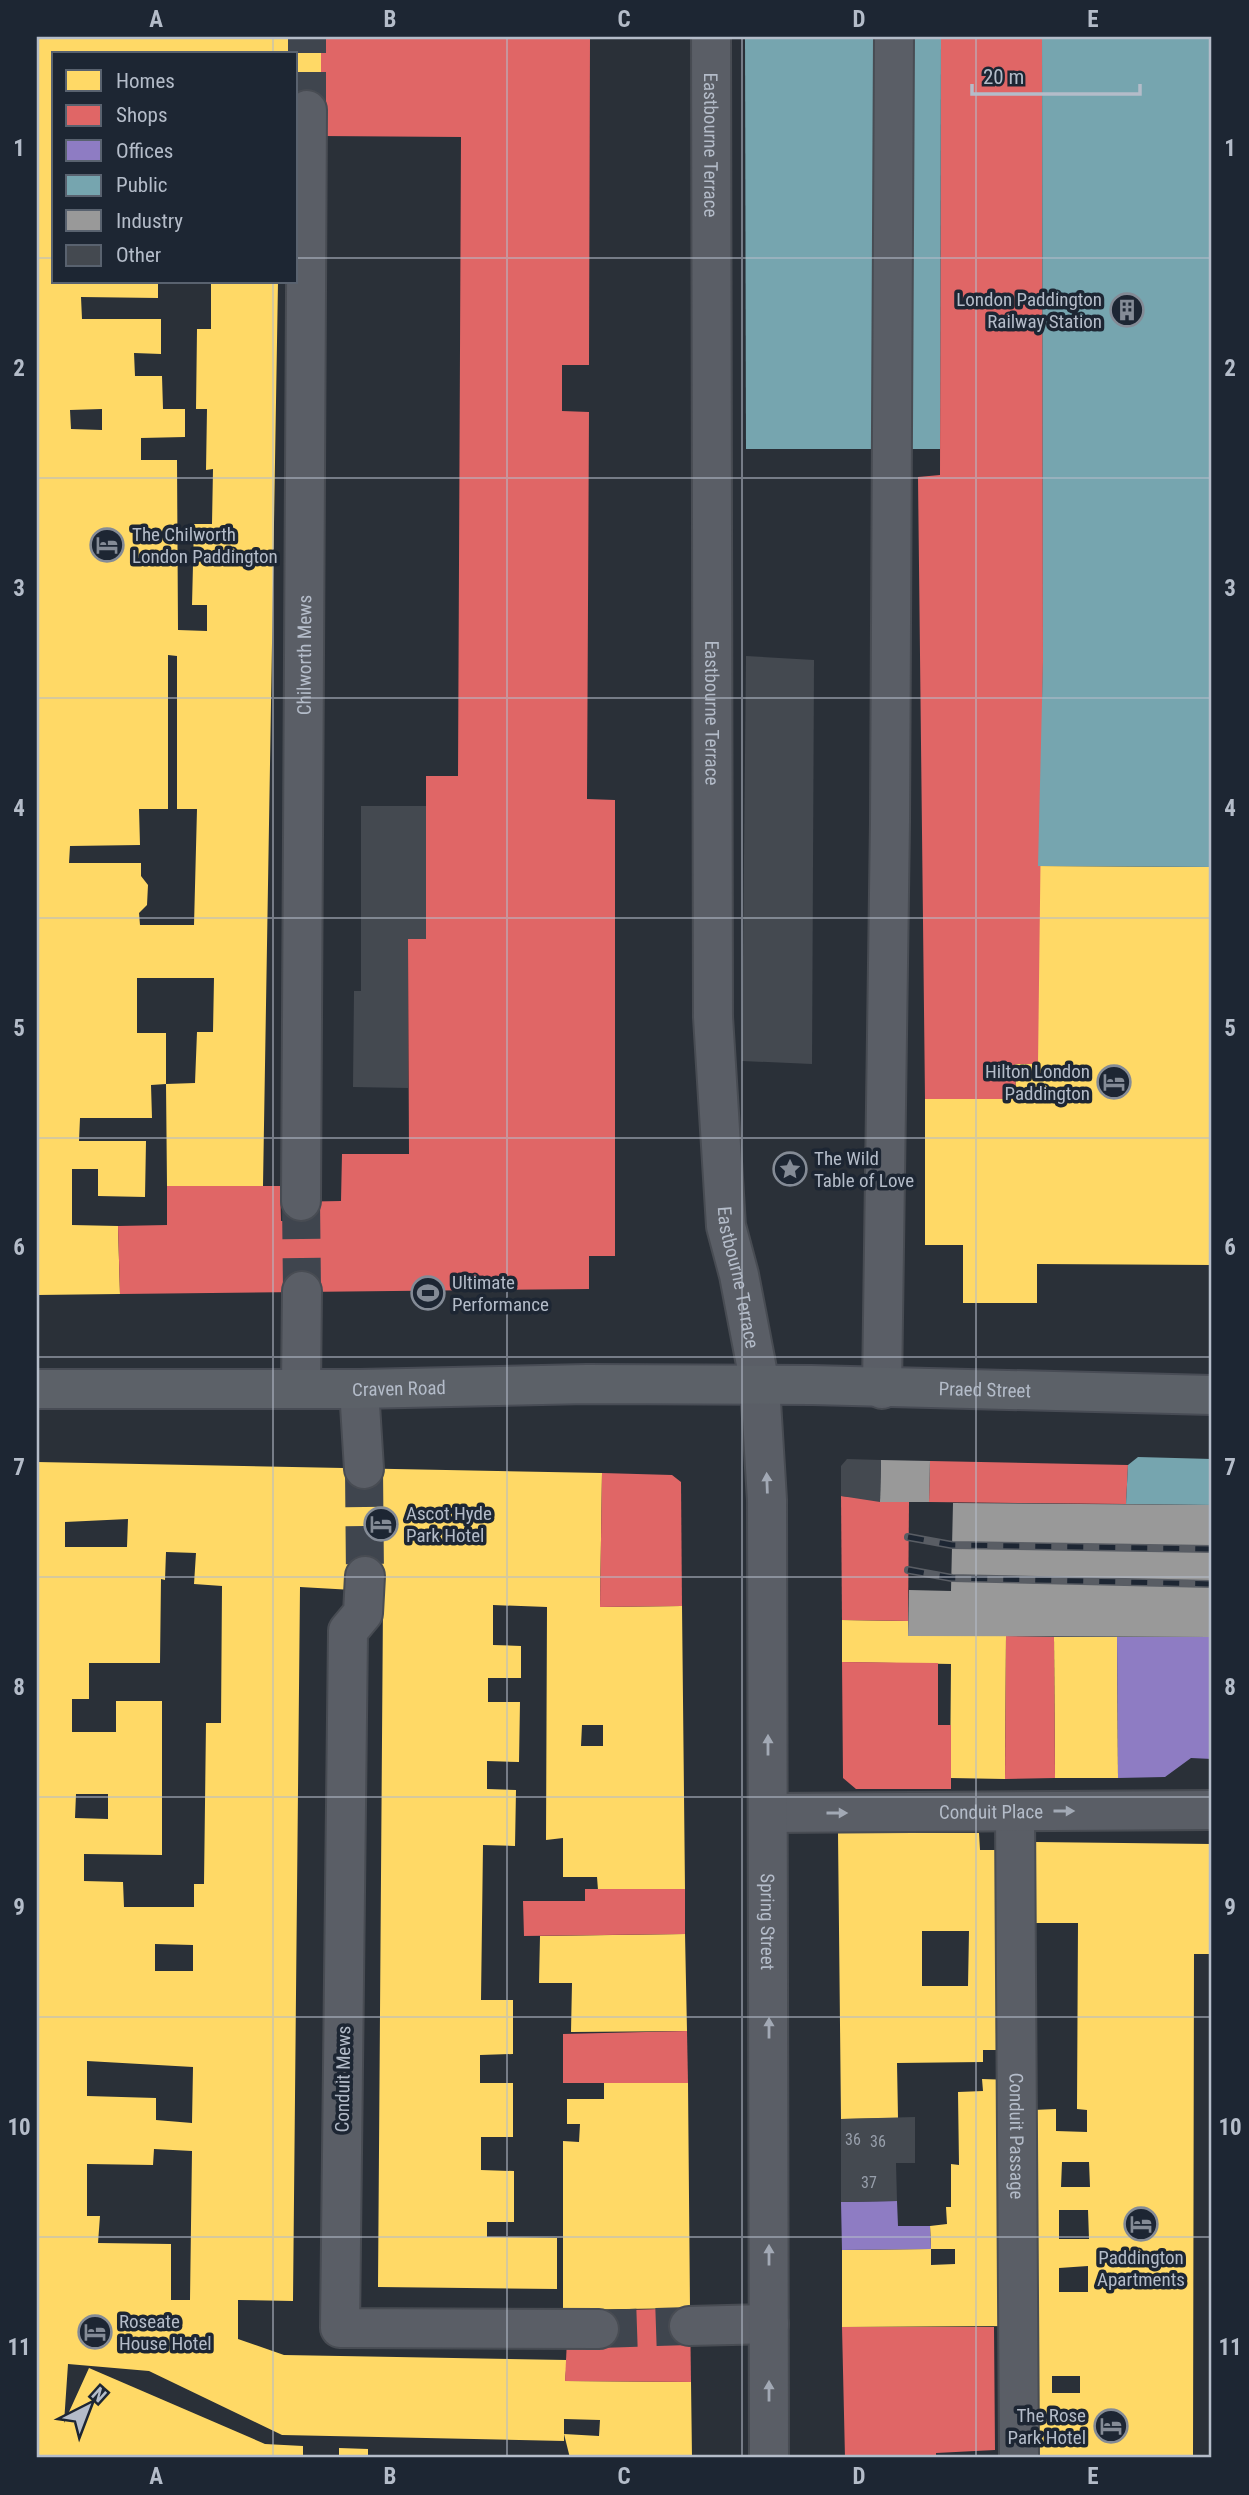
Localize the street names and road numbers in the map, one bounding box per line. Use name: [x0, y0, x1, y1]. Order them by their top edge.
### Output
street label: Eastbourne Terrace: [700, 73, 723, 218]
street label: Chilworth Mews: [292, 595, 316, 715]
street label: Eastbourne Terrace: [701, 641, 724, 786]
street label: Eastbourne Terrace: [713, 1206, 764, 1350]
street label: Craven Road: [352, 1376, 446, 1401]
street label: Praed Street: [938, 1377, 1031, 1402]
street label: Conduit Place: [939, 1800, 1043, 1823]
street label: Spring Street: [756, 1873, 779, 1970]
street label: Conduit Mews: [331, 2025, 355, 2133]
street label: Conduit Passage: [1005, 2073, 1029, 2200]

